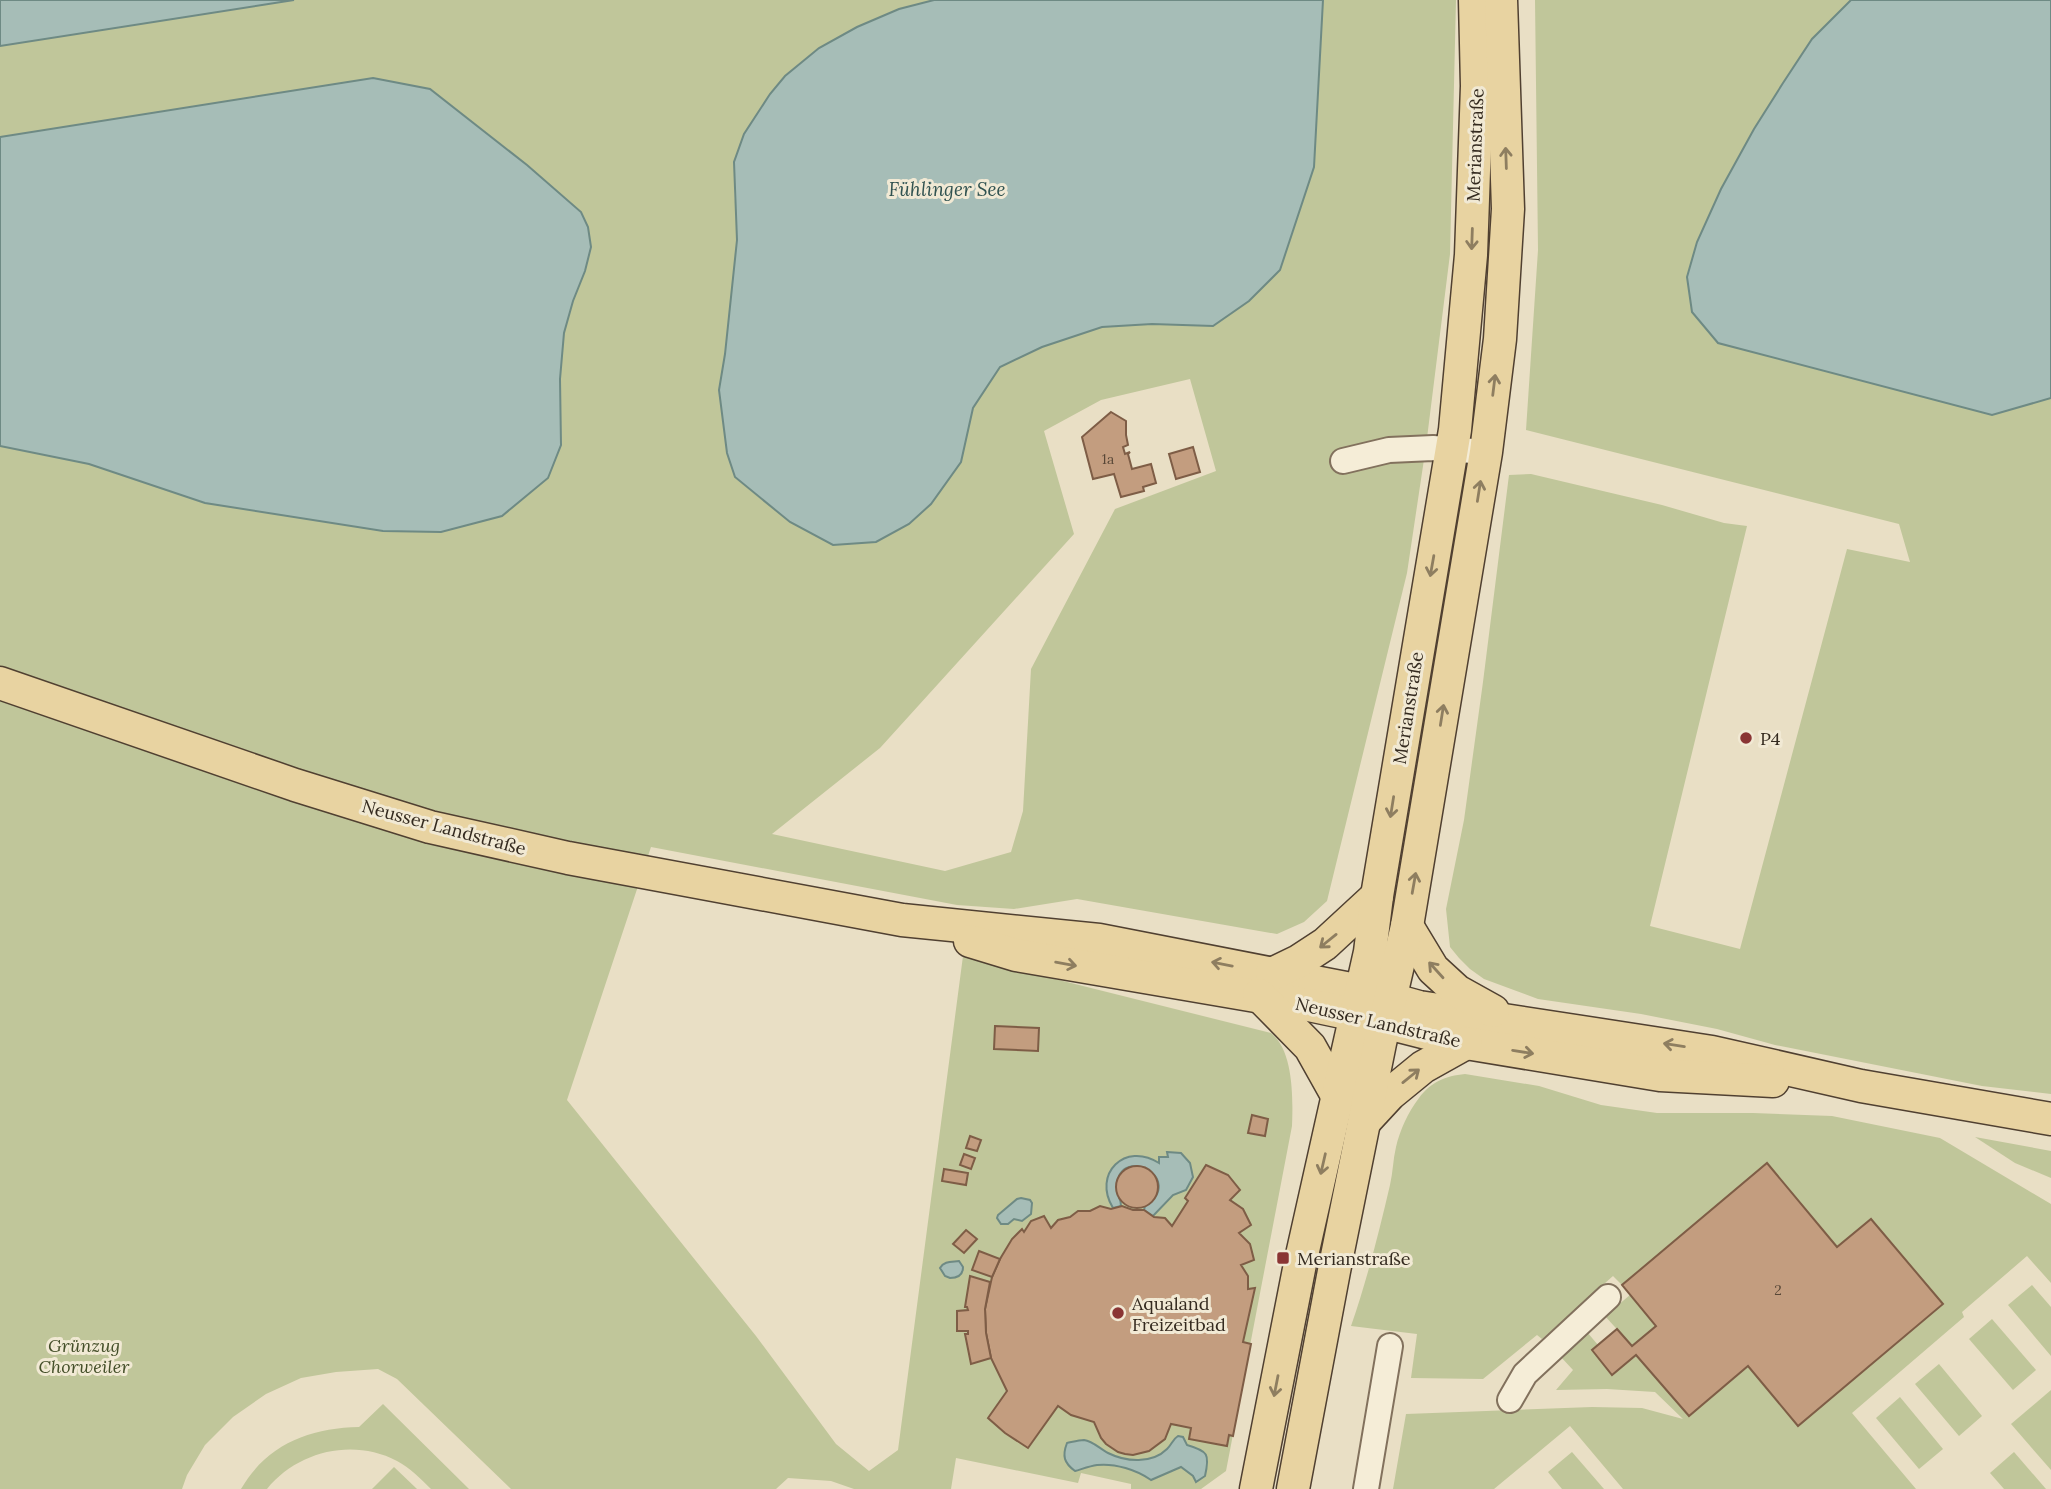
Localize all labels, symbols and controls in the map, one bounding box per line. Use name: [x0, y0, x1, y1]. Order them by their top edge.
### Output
street label: Merianstraße: [1462, 88, 1488, 202]
one-way arrow: [1500, 146, 1513, 169]
water label: Fühlinger See: [888, 177, 1006, 201]
one-way arrow: [1465, 227, 1478, 250]
one-way arrow: [1488, 374, 1501, 396]
house number: 1a: [1102, 450, 1114, 468]
one-way arrow: [1473, 480, 1486, 503]
one-way arrow: [1425, 554, 1438, 577]
street label: Merianstraße: [1388, 650, 1428, 766]
one-way arrow: [1436, 704, 1449, 727]
place label: P4: [1760, 727, 1781, 750]
marker: P4: [1738, 730, 1754, 746]
street label: Neusser Landstraße: [359, 794, 529, 860]
one-way arrow: [1385, 795, 1398, 817]
one-way arrow: [1408, 872, 1421, 895]
one-way arrow: [1320, 933, 1338, 948]
one-way arrow: [1211, 956, 1234, 970]
one-way arrow: [1054, 958, 1077, 971]
one-way arrow: [1428, 962, 1445, 979]
street label: Neusser Landstraße: [1293, 992, 1463, 1052]
one-way arrow: [1663, 1038, 1686, 1051]
one-way arrow: [1511, 1046, 1534, 1059]
one-way arrow: [1402, 1069, 1420, 1084]
one-way arrow: [1316, 1152, 1329, 1175]
place label: Merianstraße: [1297, 1247, 1411, 1270]
marker: Merianstraße: [1275, 1250, 1291, 1266]
house number: 2: [1774, 1281, 1782, 1299]
place label: Aqualand Freizeitbad: [1131, 1292, 1226, 1336]
marker: Aqualand Freizeitbad: [1110, 1305, 1126, 1321]
park label: Grünzug Chorweiler: [39, 1334, 130, 1378]
one-way arrow: [1269, 1374, 1282, 1397]

